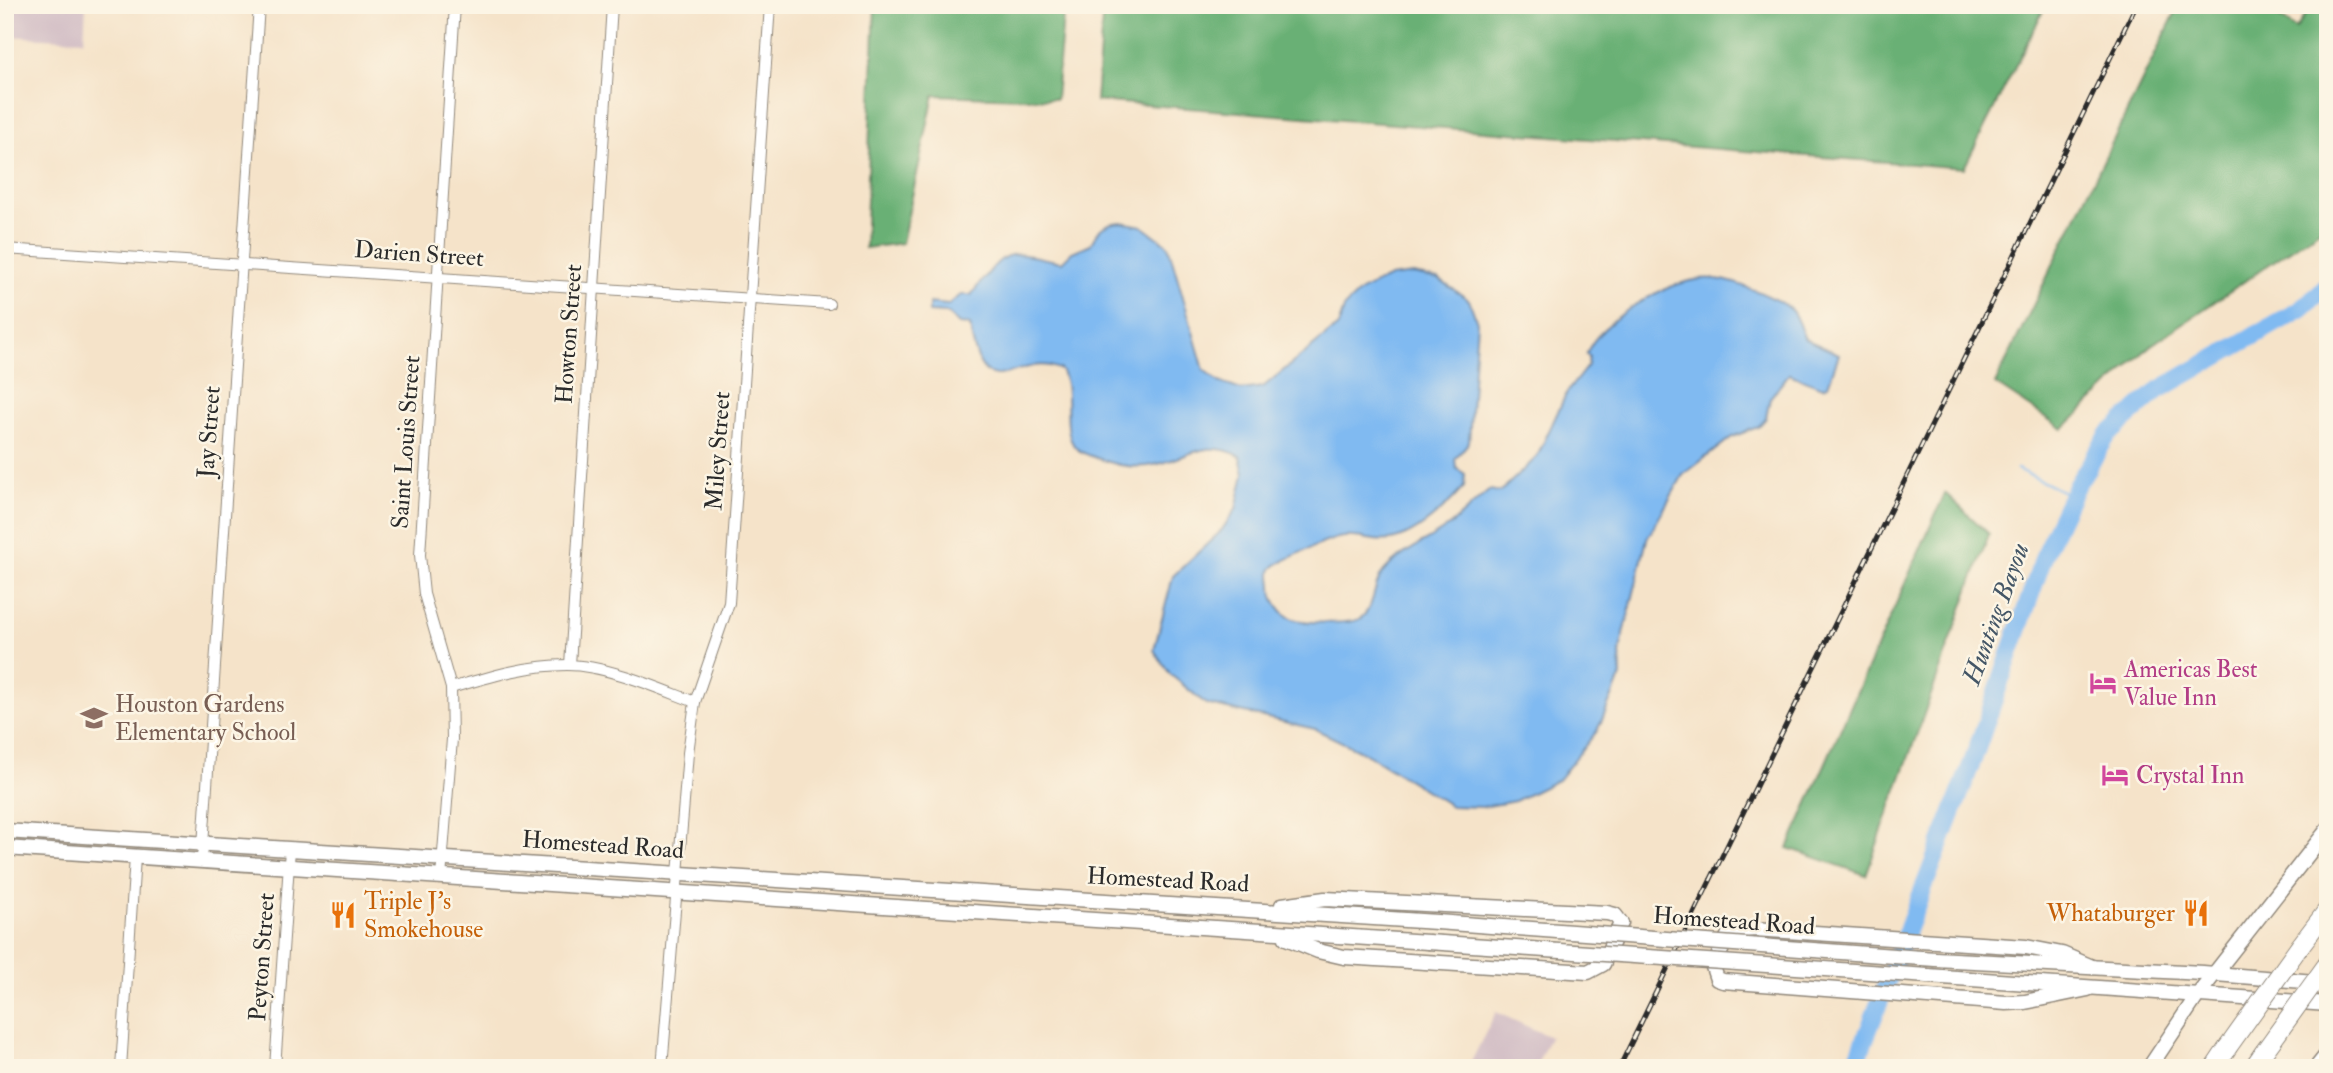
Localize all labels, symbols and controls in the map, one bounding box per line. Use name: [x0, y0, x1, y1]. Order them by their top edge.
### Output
street label: Darien Street: [353, 234, 485, 274]
street label: Howton Street: [549, 263, 589, 405]
street label: Saint Louis Street: [384, 354, 428, 530]
street label: Jay Street: [190, 385, 228, 480]
street label: Miley Street: [698, 390, 738, 512]
water label: Hunting Bayou: [1955, 539, 2036, 690]
place label: Americas Best Value Inn: [2123, 654, 2258, 713]
hotel icon: Americas Best Value Inn: [2088, 668, 2118, 698]
place label: Houston Gardens Elementary School: [115, 689, 296, 748]
school or university icon: Houston Gardens Elementary School: [79, 703, 109, 733]
hotel icon: Crystal Inn: [2100, 760, 2130, 790]
place label: Crystal Inn: [2136, 760, 2244, 791]
street label: Homestead Road: [521, 824, 685, 866]
street label: Homestead Road: [1086, 860, 1250, 900]
place label: Triple J's Smokehouse: [364, 886, 483, 945]
street label: Peyton Street: [242, 892, 282, 1022]
place label: Whataburger: [2045, 898, 2175, 929]
restaurant icon: Whataburger: [2181, 898, 2211, 928]
restaurant icon: Triple J's Smokehouse: [328, 900, 358, 930]
street label: Homestead Road: [1652, 900, 1816, 942]

